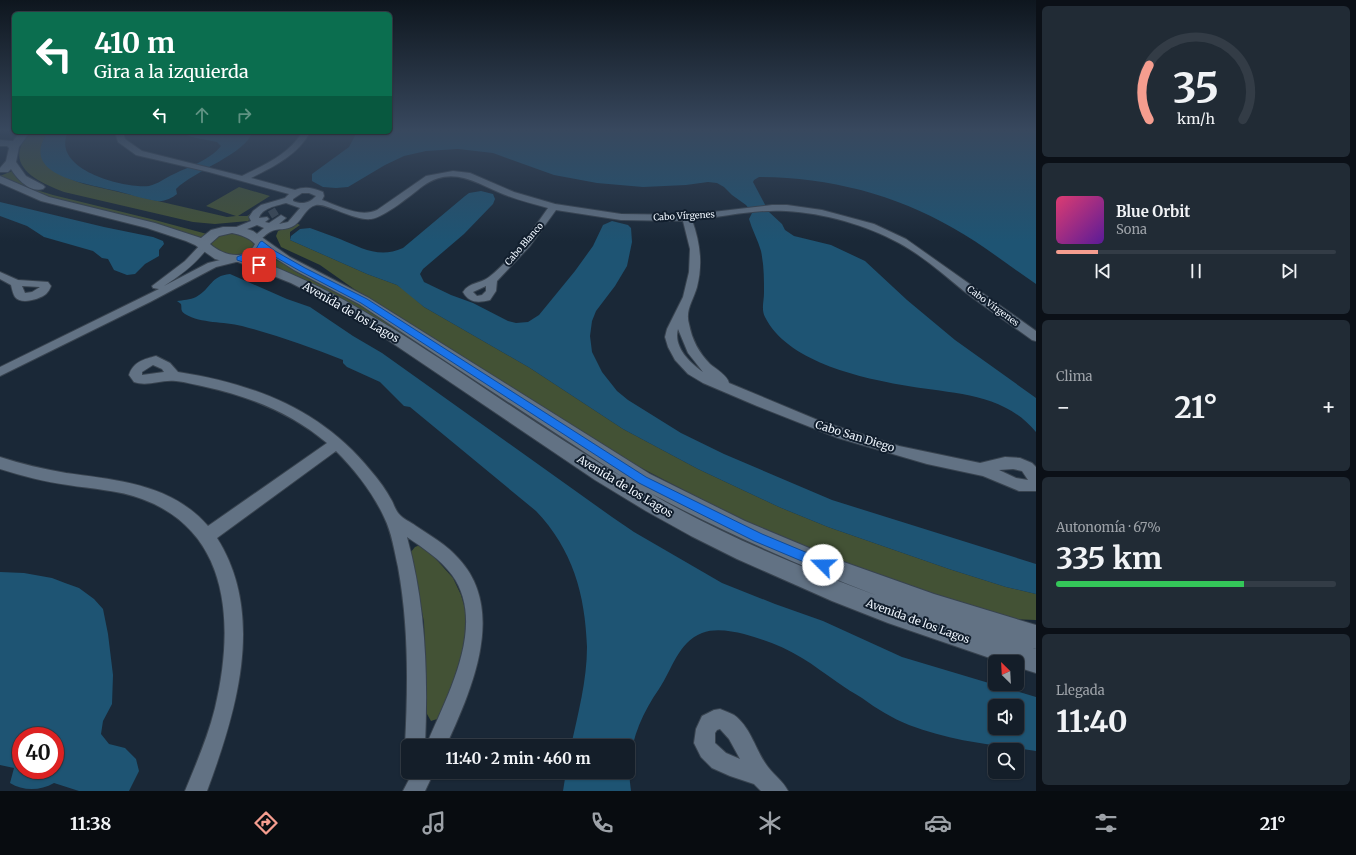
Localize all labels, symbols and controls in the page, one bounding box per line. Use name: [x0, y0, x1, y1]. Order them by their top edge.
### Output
text: 410 m: [94, 25, 175, 61]
icon: left: [28, 28, 80, 80]
text: Gira a la izquierda: [94, 60, 249, 83]
text: 35: [1173, 61, 1219, 113]
icon: left: [149, 104, 171, 126]
icon: ahead: [191, 104, 213, 126]
icon: right: [233, 104, 255, 126]
text: km/h: [1177, 109, 1215, 127]
text: Blue Orbit: [1116, 202, 1190, 221]
street label: Cabo Vírgenes: [653, 208, 716, 223]
street label: Cabo Blanco: [502, 220, 545, 267]
text: Sona: [1116, 221, 1147, 238]
pin: [242, 248, 276, 282]
icon: arrive: [248, 254, 270, 276]
icon: previous: [1092, 260, 1114, 282]
icon: pause: [1185, 260, 1207, 282]
icon: next: [1278, 260, 1300, 282]
street label: Avenida de los Lagos: [299, 278, 402, 345]
street label: Cabo Vírgenes: [965, 283, 1022, 328]
text: Clima: [1056, 368, 1093, 385]
text: 21°: [1174, 388, 1218, 426]
text: −: [1056, 393, 1071, 421]
text: +: [1321, 393, 1336, 421]
street label: Cabo San Diego: [814, 417, 897, 455]
street label: Avenida de los Lagos: [574, 451, 675, 520]
text: Autonomía · 67%: [1056, 519, 1161, 536]
text: 335 km: [1056, 539, 1162, 577]
position arrow: [802, 544, 844, 586]
street label: Avenida de los Lagos: [863, 595, 972, 646]
north arrow: [988, 655, 1024, 691]
map controls: [988, 655, 1024, 779]
text: Llegada: [1056, 682, 1105, 699]
button: sound: [988, 699, 1024, 735]
text: 11:40: [1056, 702, 1128, 740]
speed limit sign: 40: [12, 727, 64, 779]
button: search: [988, 743, 1024, 779]
text: 11:40 · 2 min · 460 m: [446, 749, 591, 768]
icon: directions: [252, 809, 280, 837]
icon: music: [420, 809, 448, 837]
icon: phone: [588, 809, 616, 837]
icon: climate: [756, 809, 784, 837]
icon: car: [924, 809, 952, 837]
icon: filters: [1092, 809, 1120, 837]
text: 11:38: [70, 812, 112, 835]
text: 21°: [1260, 812, 1286, 835]

